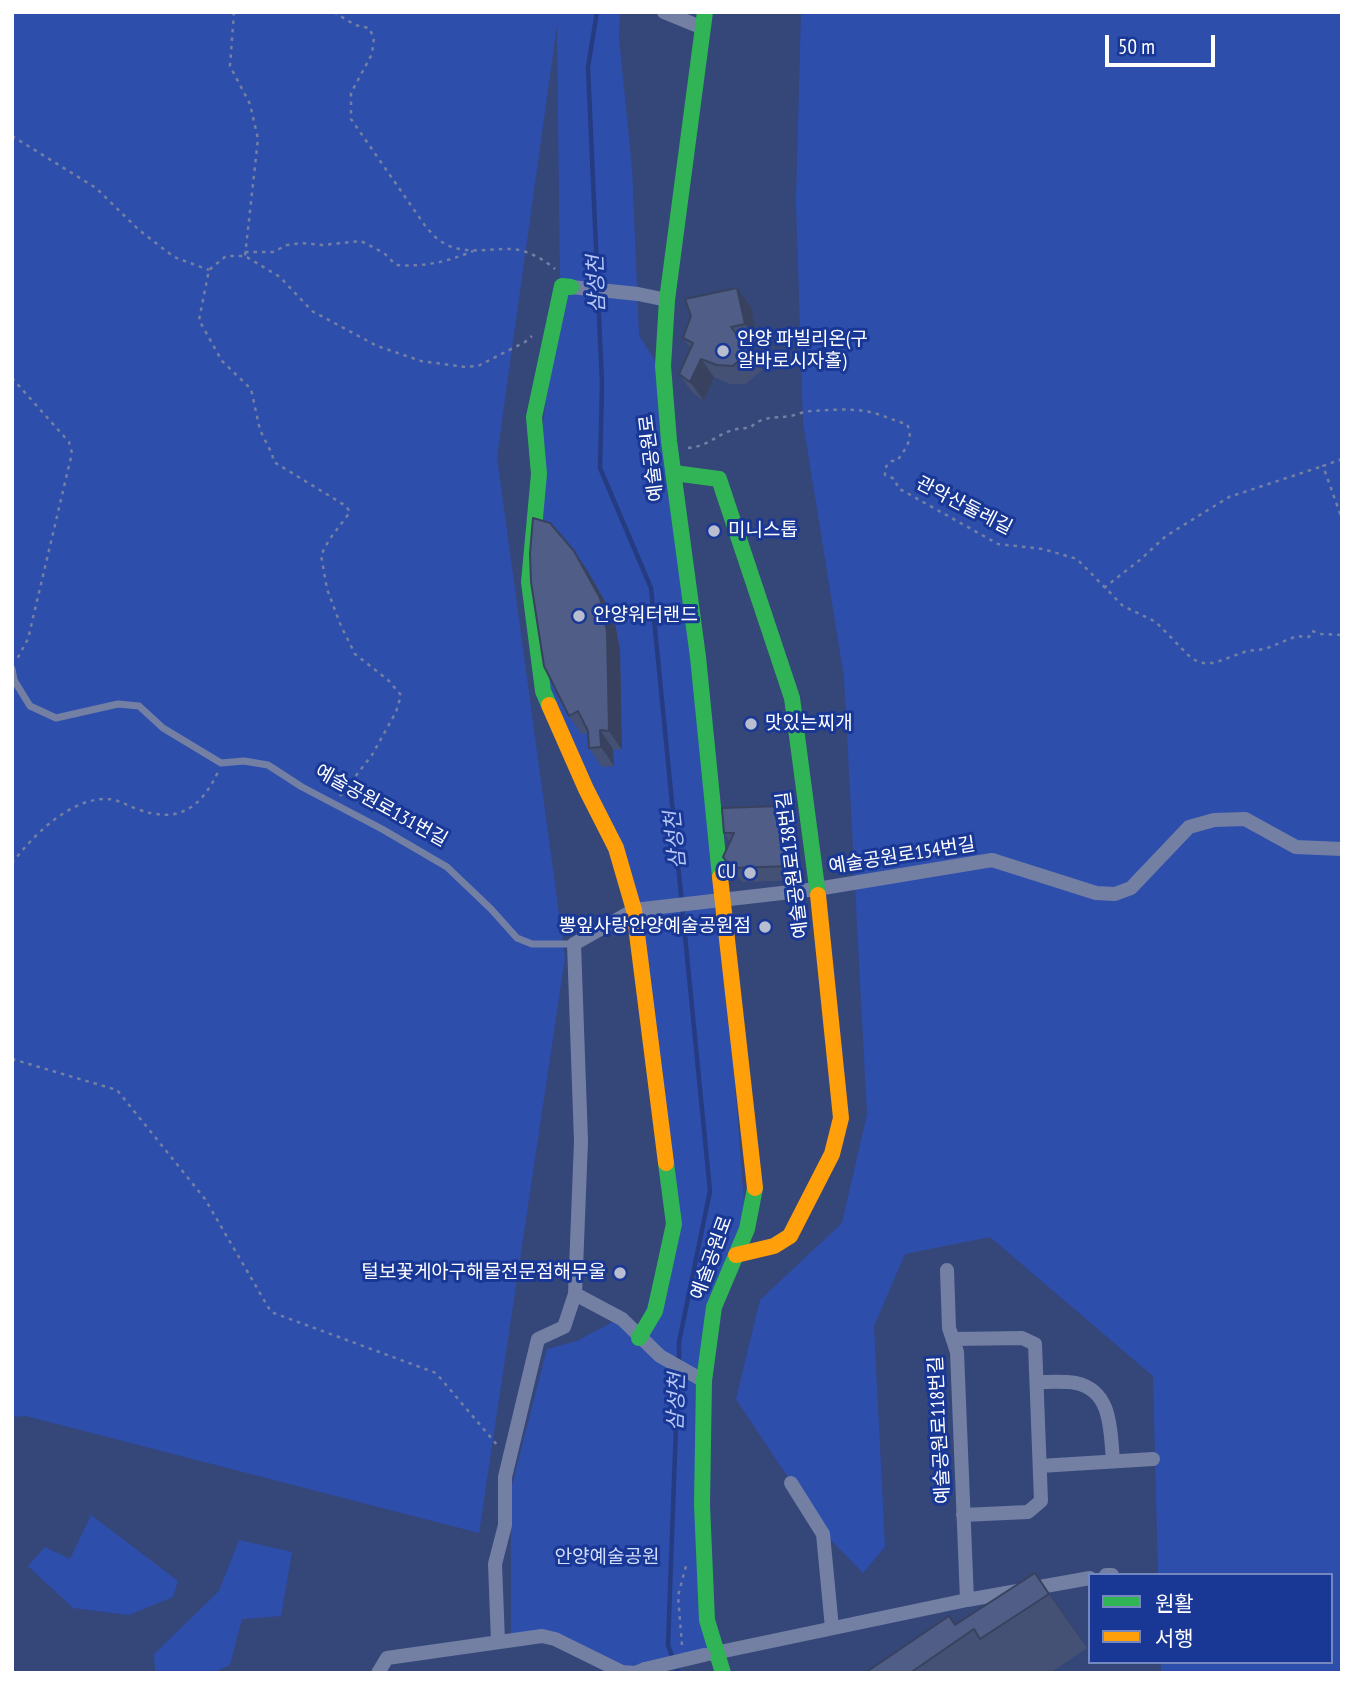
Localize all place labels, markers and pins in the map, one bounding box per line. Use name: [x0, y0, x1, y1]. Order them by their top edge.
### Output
place label: 안양 파빌리온(구 알바로시자홀): [737, 329, 868, 373]
marker: 안양 파빌리온(구 알바로시자홀): [715, 343, 731, 359]
place label: 미니스톱: [728, 520, 798, 542]
marker: 미니스톱: [706, 523, 722, 539]
place label: 안양워터랜드: [593, 605, 698, 627]
marker: 안양워터랜드: [571, 608, 587, 624]
place label: 맛있는찌개: [765, 713, 852, 735]
marker: 맛있는찌개: [743, 716, 759, 732]
place label: CU: [717, 862, 736, 884]
marker: CU: [742, 865, 758, 881]
place label: 뽕잎사랑안양예술공원점: [559, 916, 751, 938]
marker: 뽕잎사랑안양예술공원점: [757, 919, 773, 935]
place label: 털보꽃게아구해물전문점해무울: [361, 1262, 606, 1284]
marker: 털보꽃게아구해물전문점해무울: [612, 1265, 628, 1281]

